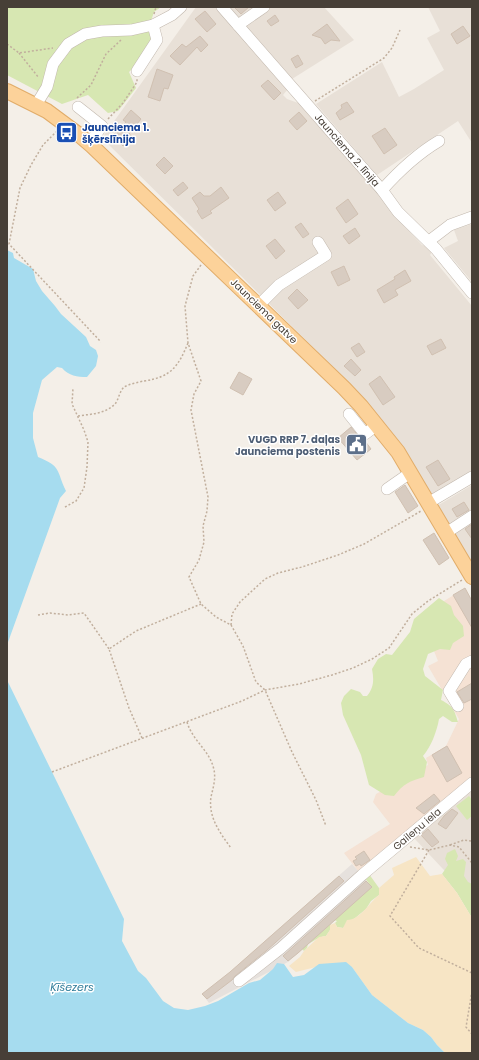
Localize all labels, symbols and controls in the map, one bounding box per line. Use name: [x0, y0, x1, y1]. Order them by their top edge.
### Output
street label: Jaunciema 2. līnija: [311, 110, 383, 190]
bus stop icon: Jaunciema 1. šķērslīnija: [53, 120, 79, 146]
place label: Jaunciema 1. šķērslīnija: [82, 120, 149, 147]
street label: Jaunciema gatve: [227, 275, 301, 347]
place label: VUGD RRP 7. daļas Jaunciema postenis: [235, 432, 340, 459]
public building icon: VUGD RRP 7. daļas Jaunciema postenis: [343, 432, 369, 458]
street label: Gaileņu iela: [390, 804, 444, 854]
water label: Ķīšezers: [50, 979, 94, 995]

